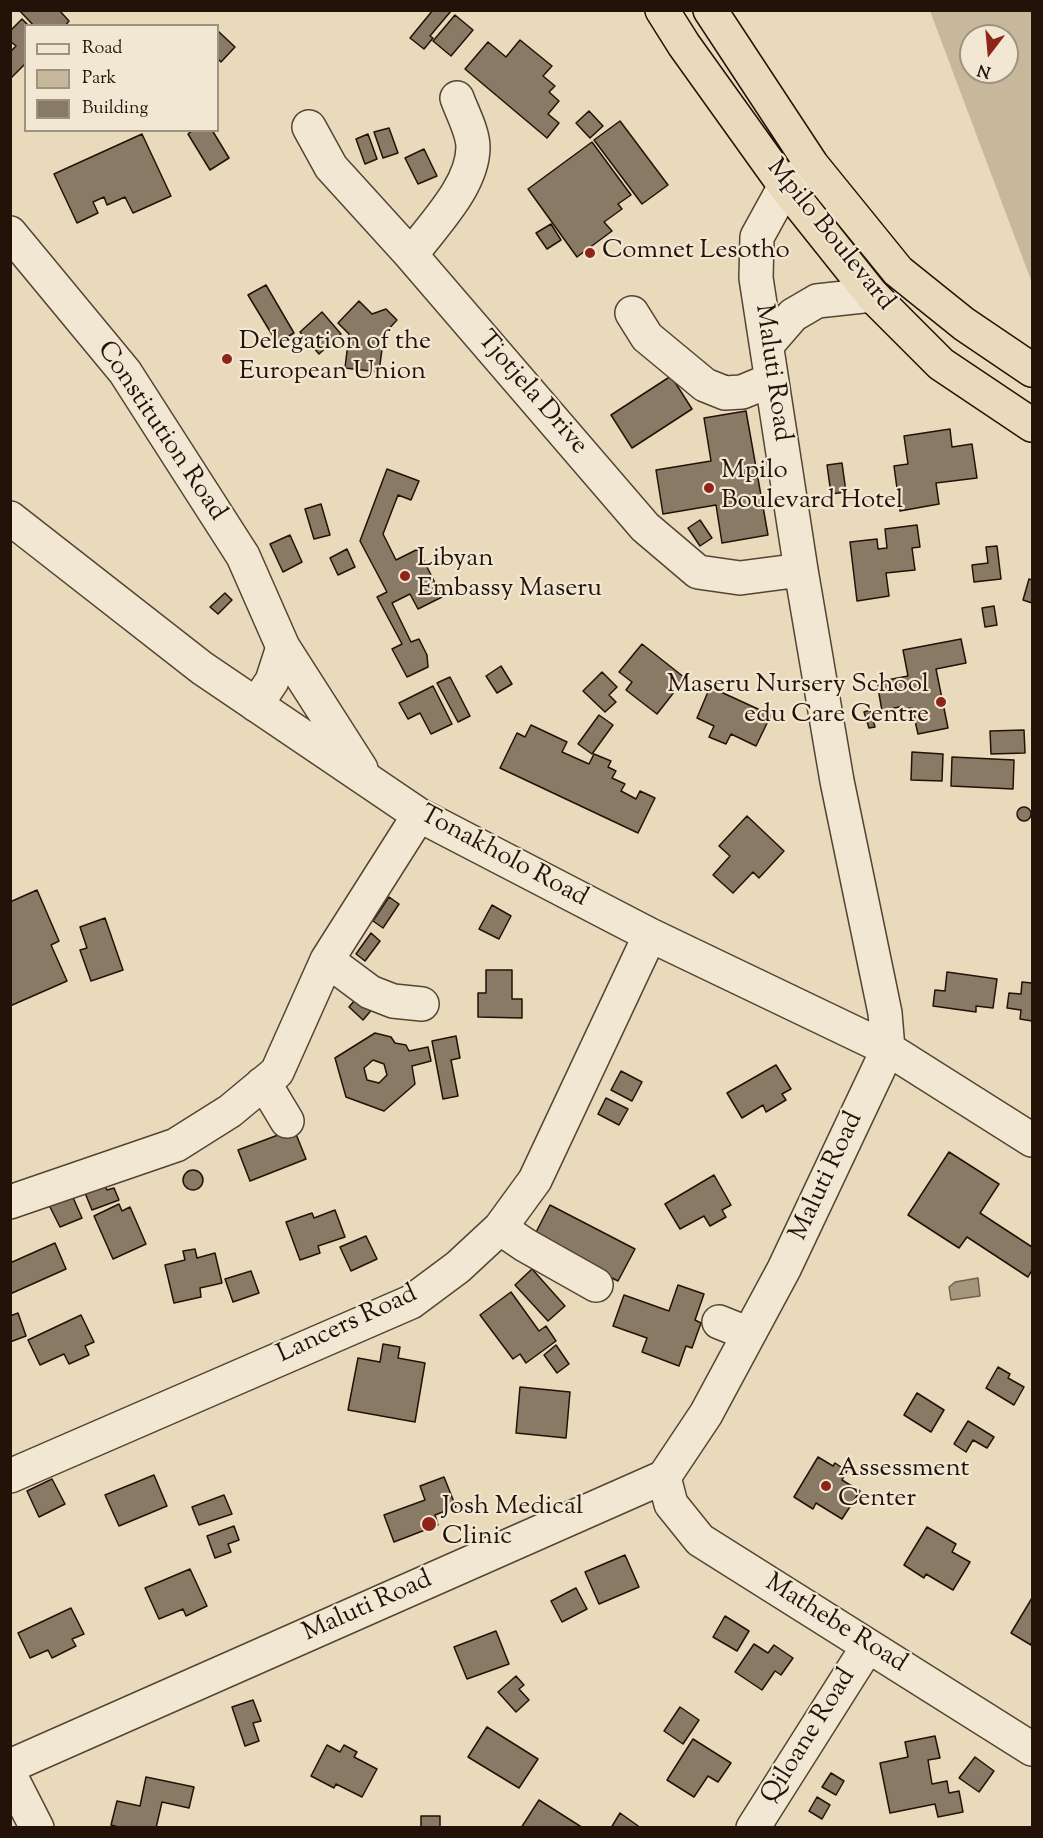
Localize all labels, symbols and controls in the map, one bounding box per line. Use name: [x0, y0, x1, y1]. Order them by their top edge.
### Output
legend: [24, 24, 219, 132]
north arrow: [959, 24, 1019, 84]
text: Road: [82, 36, 122, 62]
text: N: [975, 57, 994, 83]
text: Park: [82, 66, 116, 92]
text: Building: [82, 96, 148, 122]
street label: Mpilo Boulevard: [758, 154, 900, 318]
place label: Comnet Lesotho: [602, 237, 790, 269]
marker: Comnet Lesotho: [583, 246, 597, 260]
street label: Maluti Road: [746, 302, 796, 444]
street label: Tjotjela Drive: [469, 326, 593, 462]
place label: Delegation of the European Union: [239, 328, 431, 390]
street label: Constitution Road: [88, 336, 232, 528]
marker: Delegation of the European Union: [220, 352, 234, 366]
place label: Mpilo Boulevard Hotel: [721, 457, 903, 518]
marker: Mpilo Boulevard Hotel: [702, 481, 716, 495]
place label: Libyan Embassy Maseru: [417, 545, 602, 606]
marker: Libyan Embassy Maseru: [398, 569, 412, 583]
place label: Maseru Nursery School edu Care Centre: [667, 671, 929, 732]
marker: Maseru Nursery School edu Care Centre: [934, 695, 948, 709]
street label: Tonakholo Road: [414, 801, 592, 915]
street label: Maluti Road: [785, 1108, 871, 1246]
street label: Lancers Road: [273, 1280, 423, 1372]
place label: Assessment Center: [838, 1455, 969, 1516]
marker: Assessment Center: [819, 1479, 833, 1493]
place label: Josh Medical Clinic: [442, 1493, 583, 1554]
marker: Josh Medical Clinic: [420, 1515, 438, 1533]
street label: Maluti Road: [299, 1566, 437, 1650]
street label: Mathebe Road: [758, 1569, 912, 1681]
street label: Qiloane Road: [756, 1664, 864, 1810]

